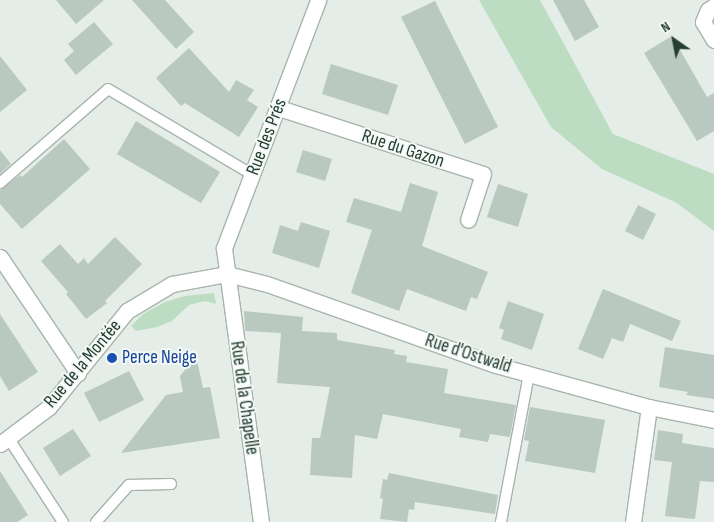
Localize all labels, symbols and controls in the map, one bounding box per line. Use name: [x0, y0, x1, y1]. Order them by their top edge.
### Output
north arrow: [649, 15, 699, 65]
text: N: [658, 18, 673, 36]
street label: Rue des Prés: [242, 95, 292, 179]
street label: Rue du Gazon: [359, 125, 447, 173]
street label: Rue de la Montée: [39, 315, 127, 413]
street label: Rue d'Ostwald: [422, 329, 514, 379]
street label: Rue de la Chapelle: [225, 340, 263, 456]
place label: Perce Neige: [122, 347, 197, 369]
marker: Perce Neige: [106, 352, 118, 364]

